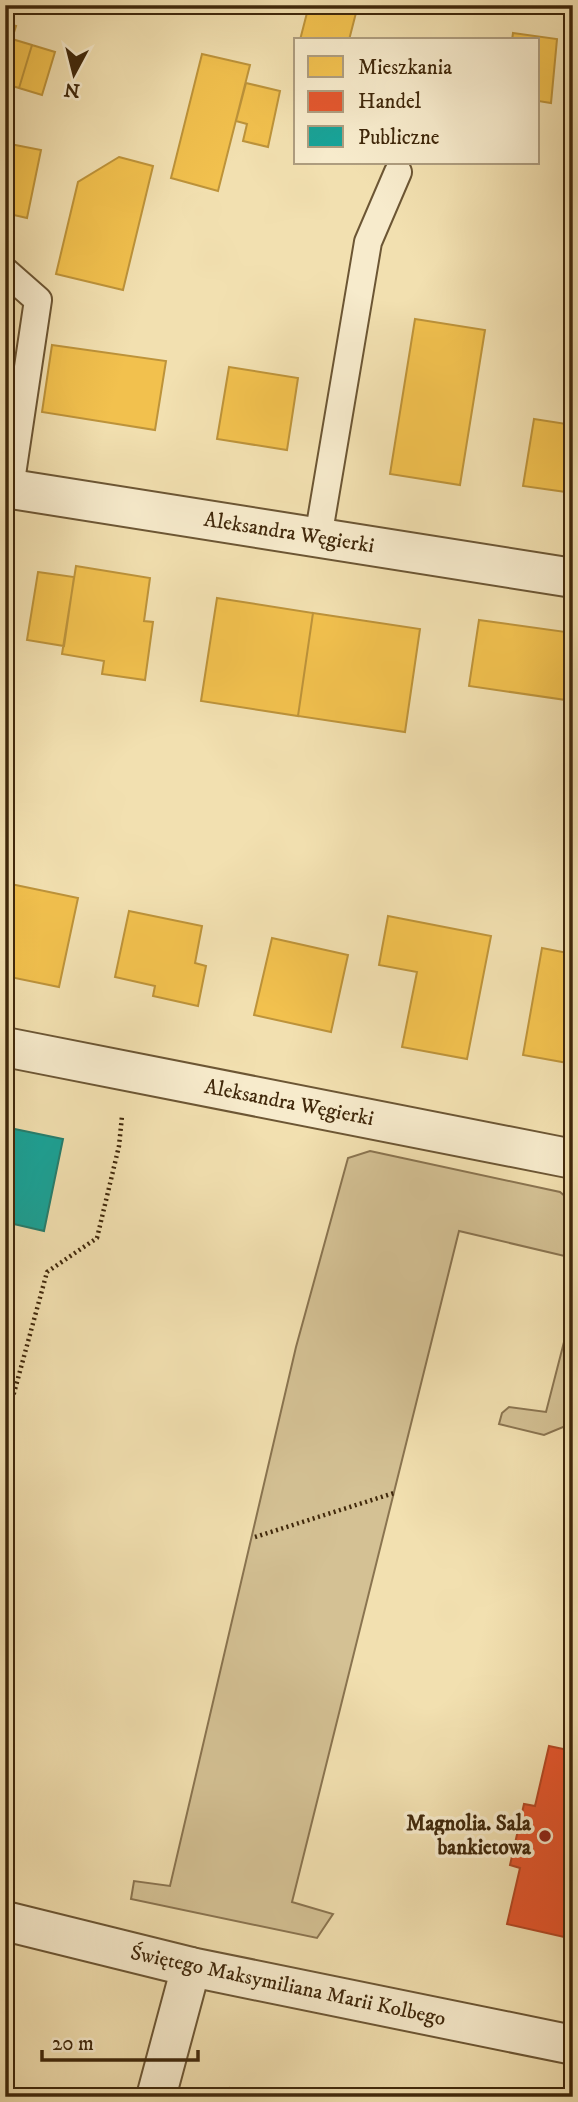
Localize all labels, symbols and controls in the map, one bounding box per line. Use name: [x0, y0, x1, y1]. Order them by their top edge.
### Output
north arrow: [38, 38, 108, 108]
legend: [294, 38, 540, 164]
text: Mieszkania: [358, 55, 452, 81]
text: N: [63, 77, 81, 102]
text: Handel: [358, 89, 422, 115]
text: Publiczne: [358, 125, 440, 151]
street label: Aleksandra Węgierki: [202, 507, 376, 559]
street label: Aleksandra Węgierki: [202, 1074, 376, 1132]
place label: Magnolia. Sala bankietowa: [406, 1811, 532, 1861]
marker: Magnolia. Sala bankietowa: [537, 1828, 553, 1844]
street label: Świętego Maksymiliana Marii Kolbego: [128, 1938, 448, 2032]
scale bar: [42, 2018, 198, 2062]
text: 20 m: [52, 2031, 94, 2057]

